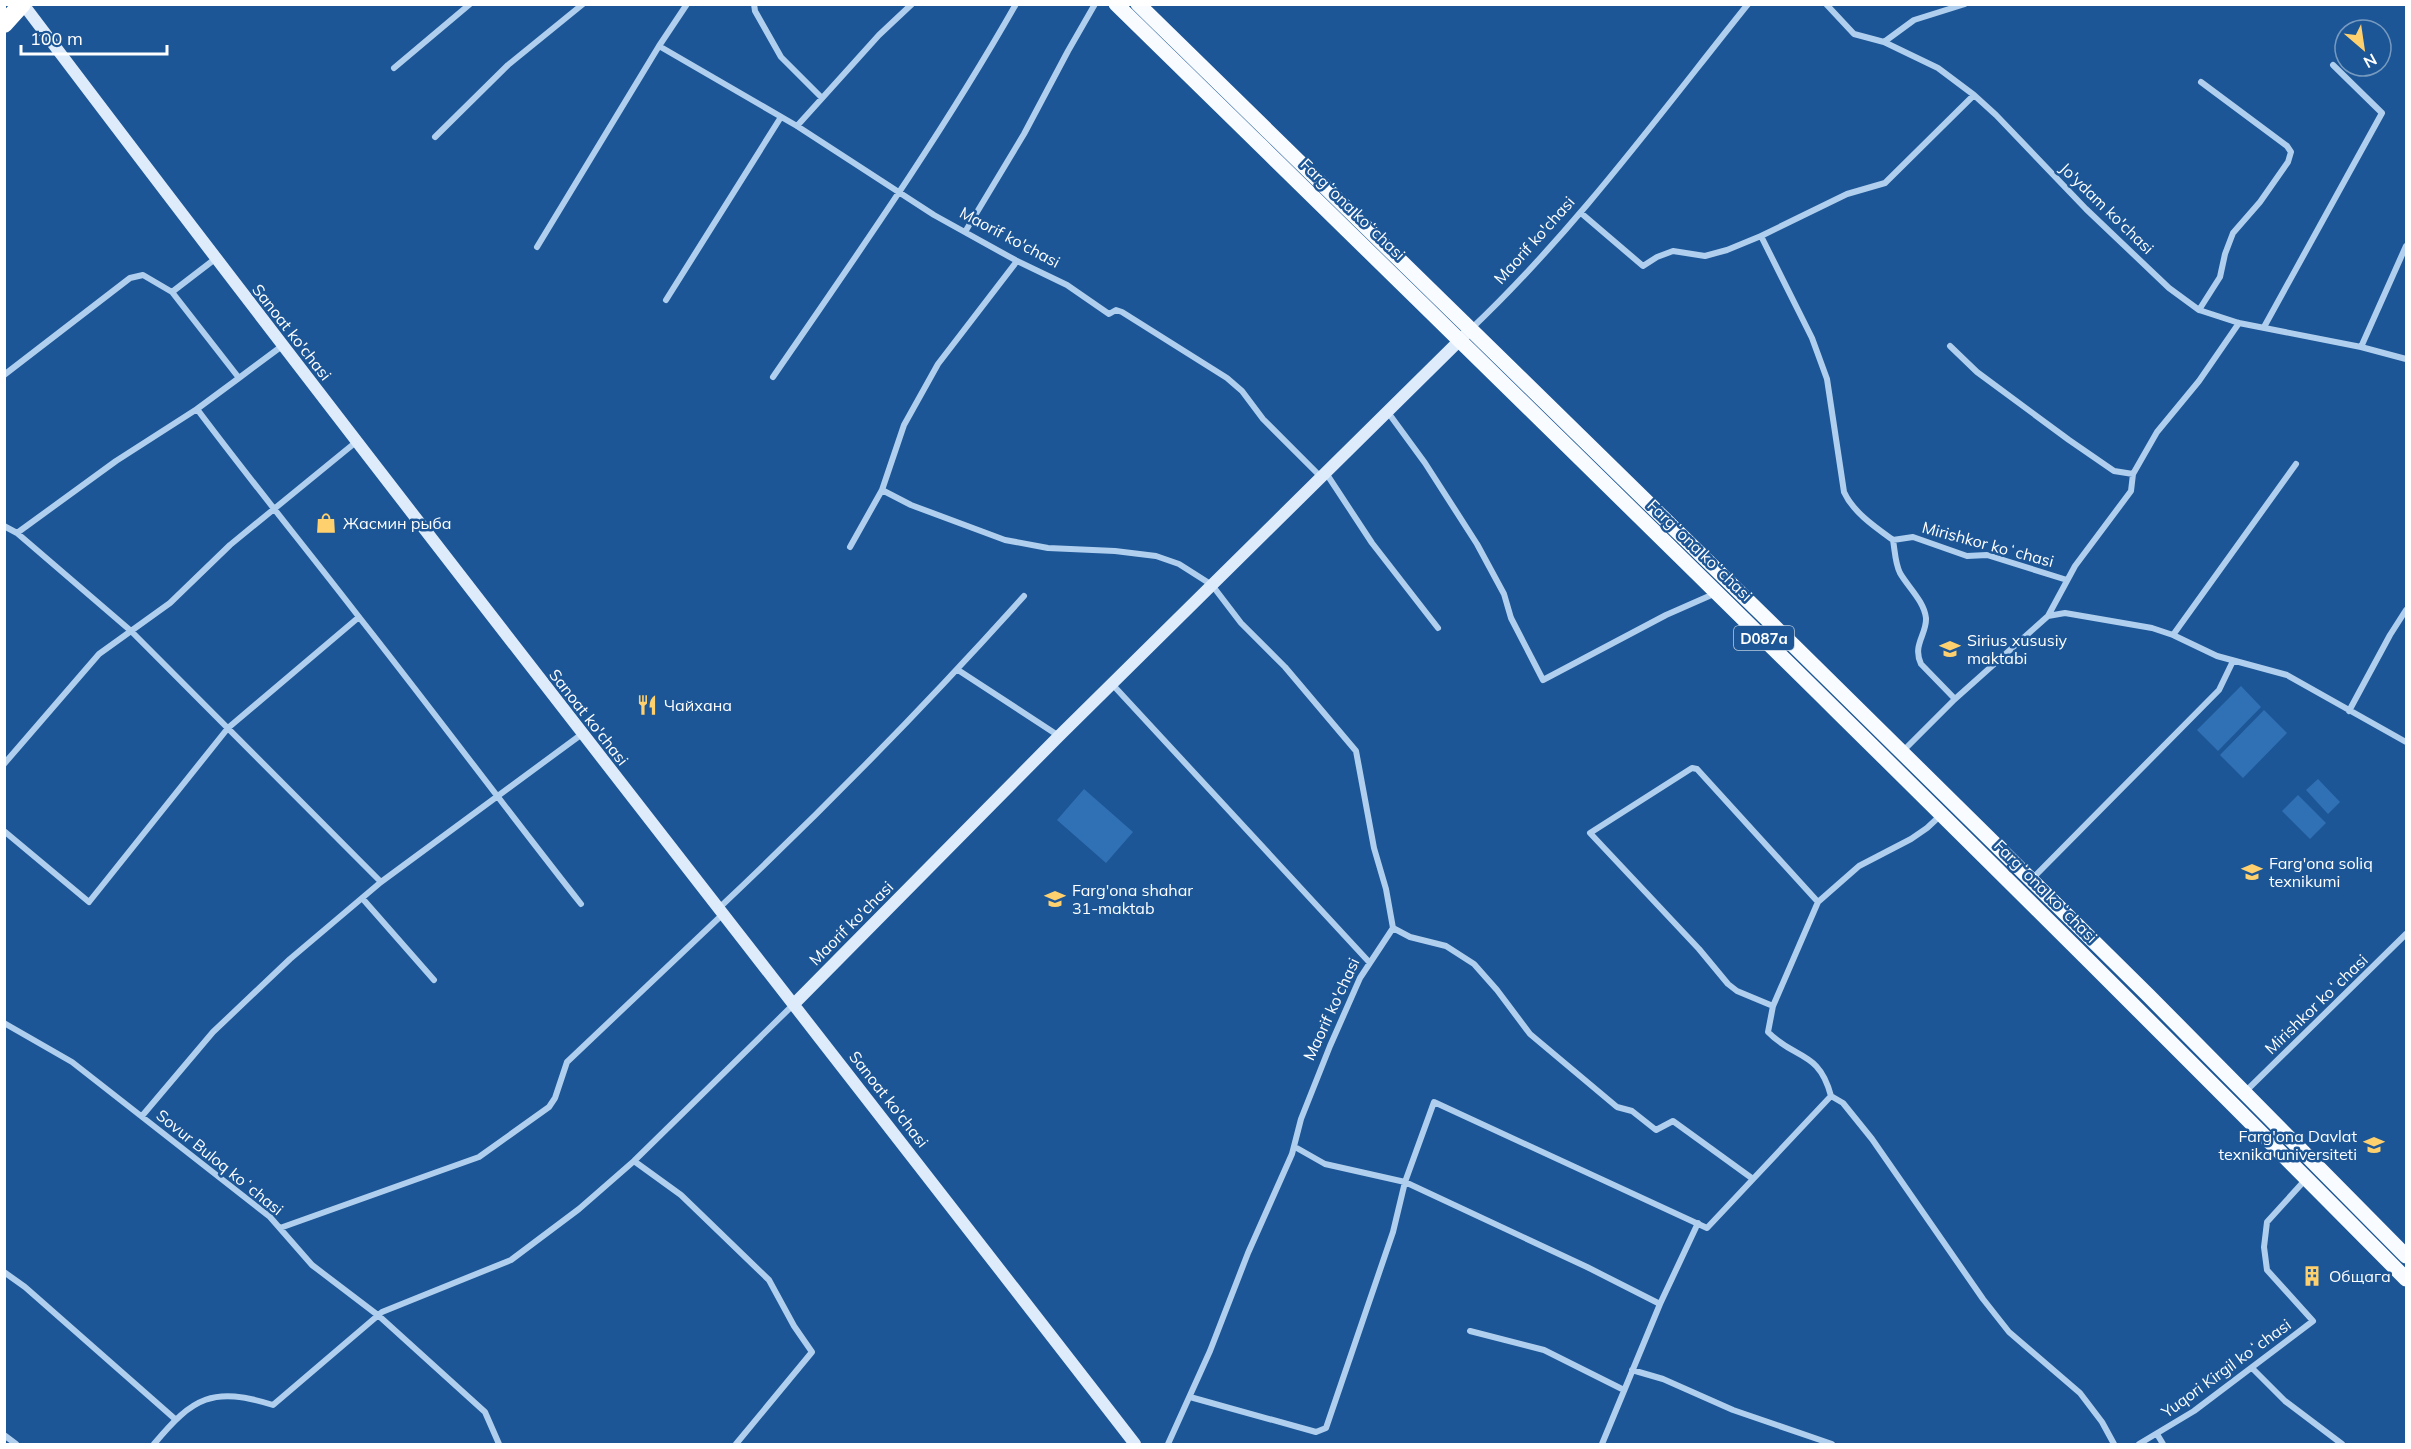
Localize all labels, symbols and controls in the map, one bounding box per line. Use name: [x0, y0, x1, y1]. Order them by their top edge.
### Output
scale bar: [21, 18, 166, 56]
north arrow: [2333, 18, 2393, 78]
text: 100 m: [30, 27, 83, 50]
text: N: [2360, 49, 2380, 73]
street label: Fargʻona koʻchasi: [1297, 154, 1409, 264]
street label: Jo'ydam ko'chasi: [2056, 158, 2158, 258]
street label: Maorif ko'chasi: [1489, 192, 1579, 288]
street label: Maorif ko'chasi: [956, 202, 1064, 272]
street label: Sanoat ko'chasi: [248, 280, 336, 384]
street label: Fargʻona koʻchasi: [1644, 495, 1756, 605]
shop icon: Жасмин рыба: [314, 511, 338, 535]
place label: Жасмин рыба: [343, 513, 452, 533]
street label: Mirishkor koʻchasi: [1920, 517, 2056, 571]
road number: D087a: [1734, 626, 1794, 650]
place label: Sirius xususiy maktabi: [1967, 630, 2067, 668]
school or university icon: Sirius xususiy maktabi: [1938, 637, 1962, 661]
street label: Sanoat ko'chasi: [545, 665, 633, 769]
restaurant icon: Чайхана: [635, 693, 659, 717]
place label: Чайхана: [664, 695, 732, 715]
street label: Fargʻona koʻchasi: [1990, 835, 2102, 947]
place label: Farg'ona soliq texnikumi: [2269, 853, 2373, 891]
school or university icon: Farg'ona soliq texnikumi: [2240, 860, 2264, 884]
street label: Maorif ko'chasi: [805, 877, 897, 969]
place label: Farg'ona shahar 31-maktab: [1072, 880, 1193, 918]
school or university icon: Farg'ona shahar 31-maktab: [1043, 887, 1067, 911]
street label: Mirishkor koʻchasi: [2260, 950, 2372, 1058]
street label: Maorif ko'chasi: [1298, 954, 1364, 1064]
street label: Sanoat ko'chasi: [845, 1047, 933, 1151]
street label: Sovur Buloq koʻchasi: [153, 1105, 287, 1219]
place label: Farg'ona Davlat texnika universiteti: [2219, 1126, 2357, 1164]
school or university icon: Farg'ona Davlat texnika universiteti: [2362, 1133, 2386, 1157]
building icon: Общага: [2300, 1264, 2324, 1288]
place label: Общага: [2329, 1266, 2391, 1286]
street label: Yuqori Kirgil koʻchasi: [2157, 1314, 2295, 1422]

